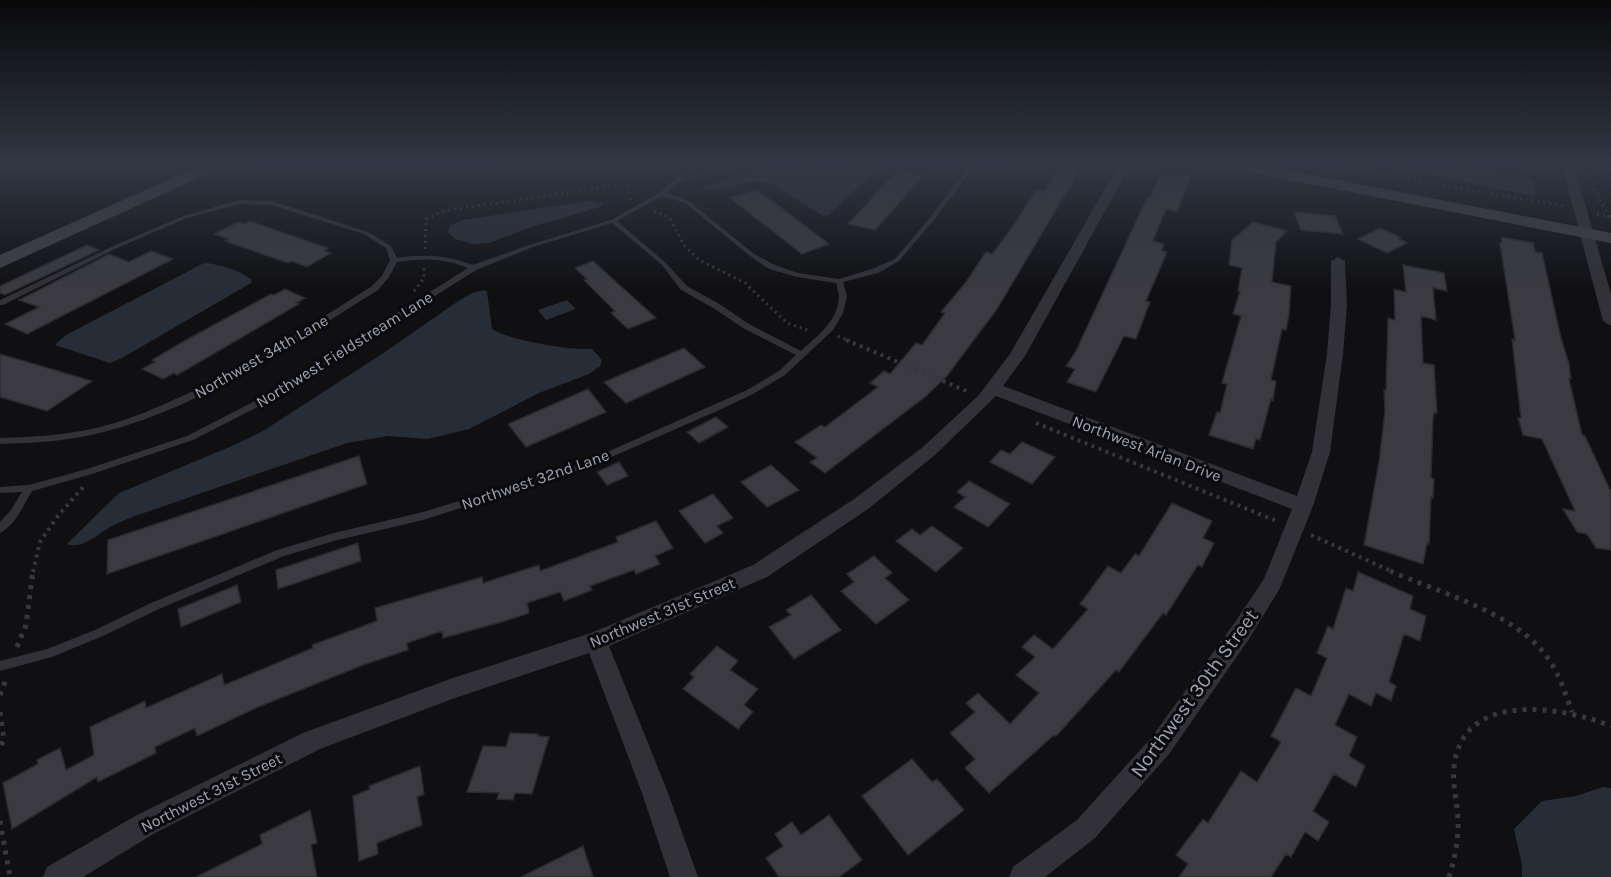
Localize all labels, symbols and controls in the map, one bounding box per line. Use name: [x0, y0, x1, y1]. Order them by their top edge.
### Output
street label: Northwest Fieldstream Lane: [252, 287, 436, 412]
street label: Northwest 34th Lane: [191, 310, 331, 402]
street label: Northwest Arlan Drive: [1070, 411, 1224, 486]
street label: Northwest 32nd Lane: [459, 445, 612, 514]
street label: Northwest 31st Street: [587, 573, 738, 652]
street label: Northwest 30th Street: [1126, 604, 1263, 782]
street label: Northwest 31st Street: [137, 749, 285, 836]

